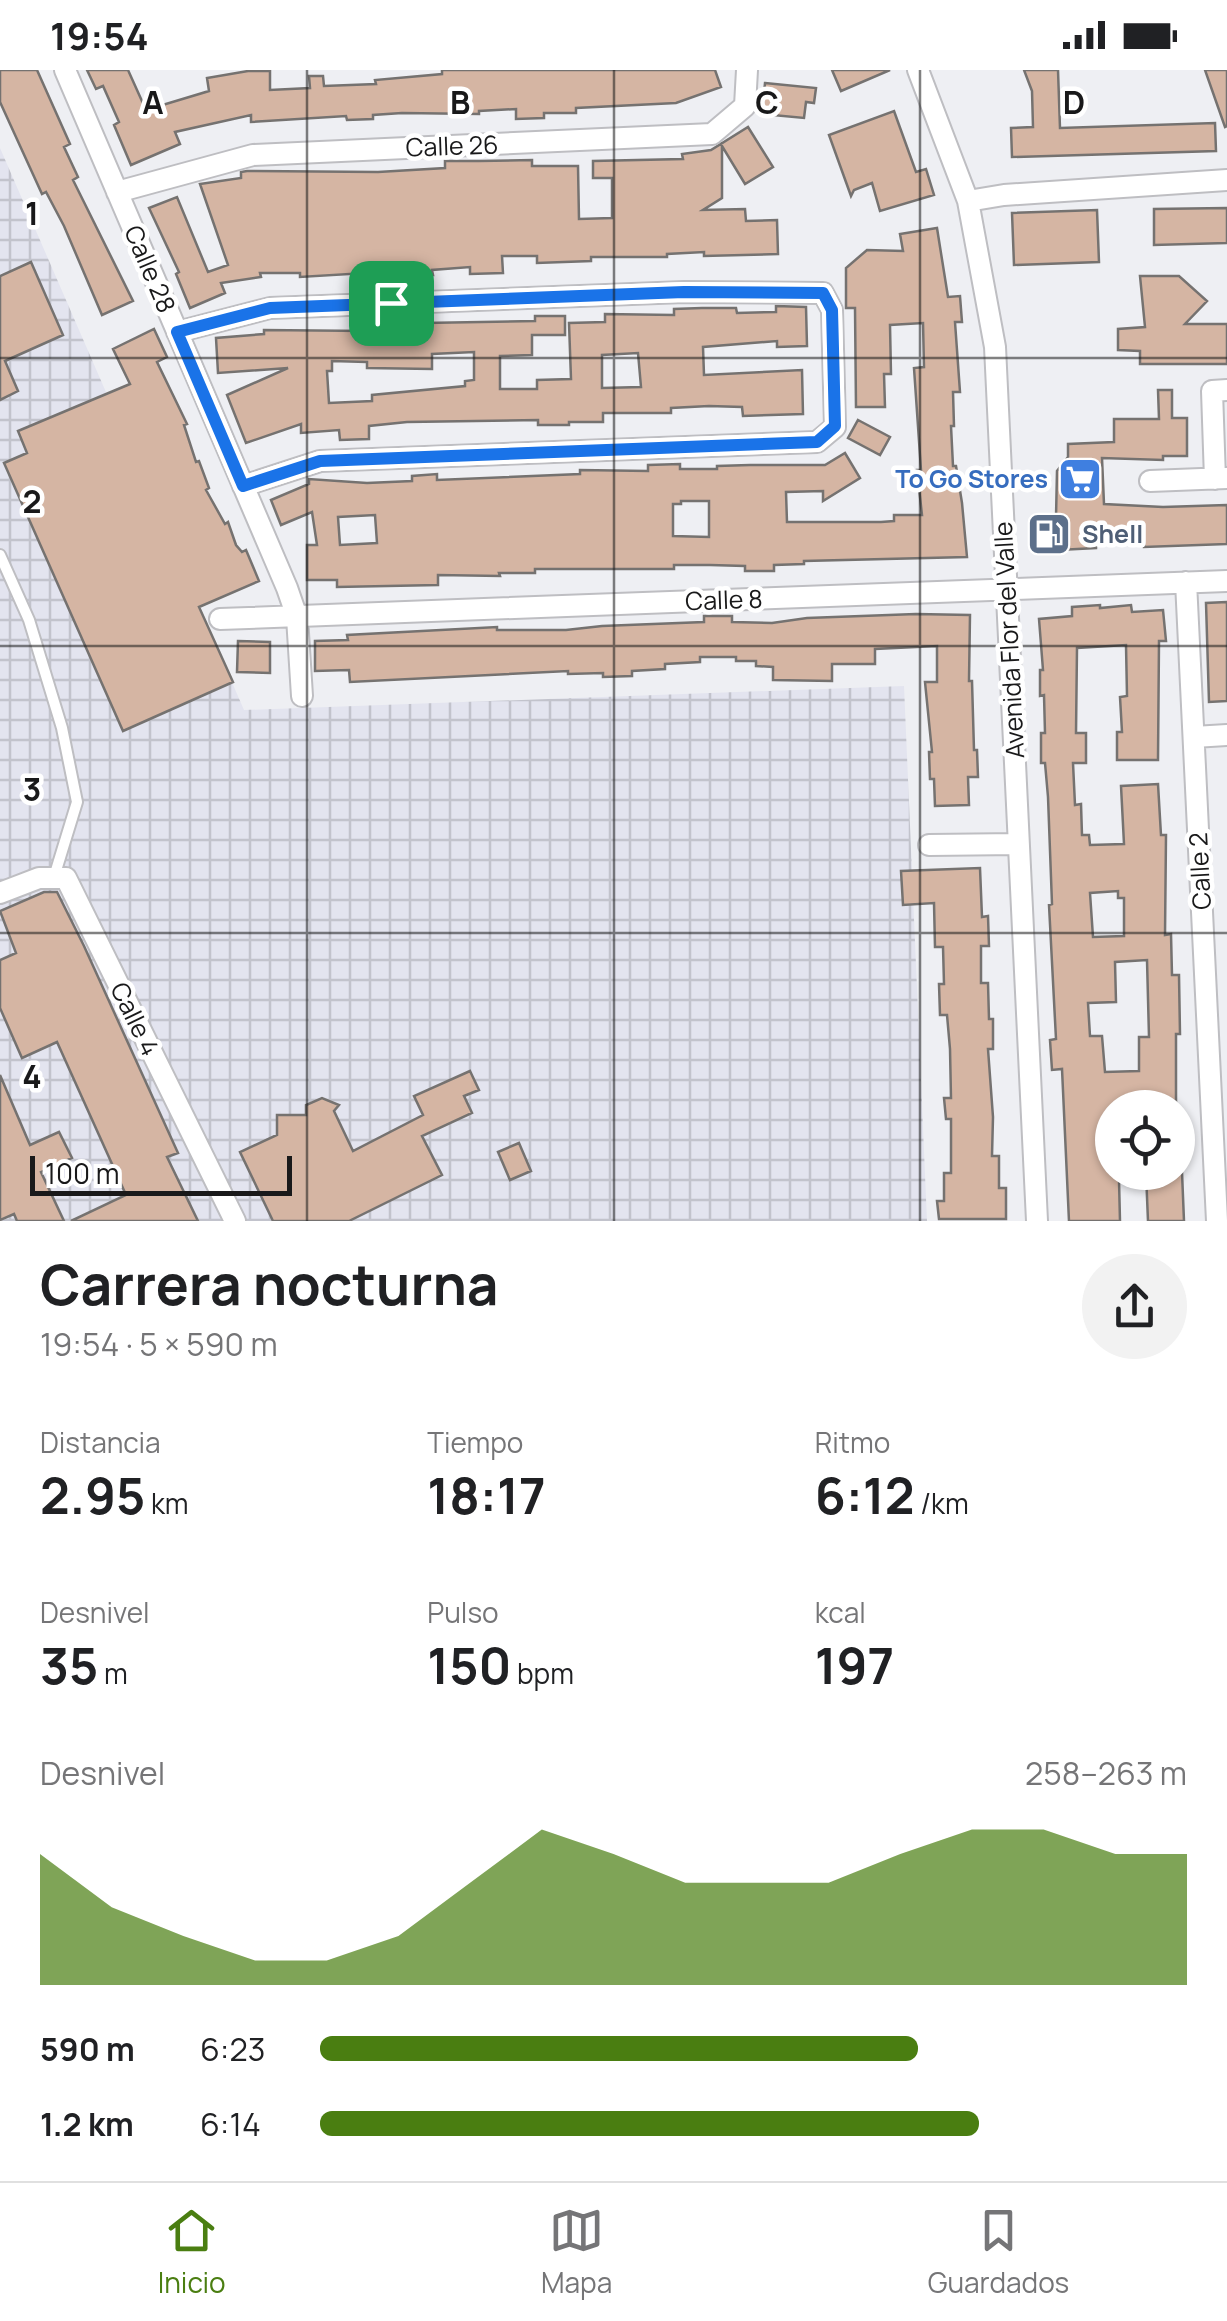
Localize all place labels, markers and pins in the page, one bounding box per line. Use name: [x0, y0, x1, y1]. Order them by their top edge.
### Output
pin: [349, 261, 434, 346]
supermarket icon: To Go Stores: [1057, 456, 1103, 502]
place label: To Go Stores: [895, 461, 1048, 496]
fuel station icon: Shell: [1026, 511, 1072, 557]
place label: Shell: [1082, 516, 1143, 551]

